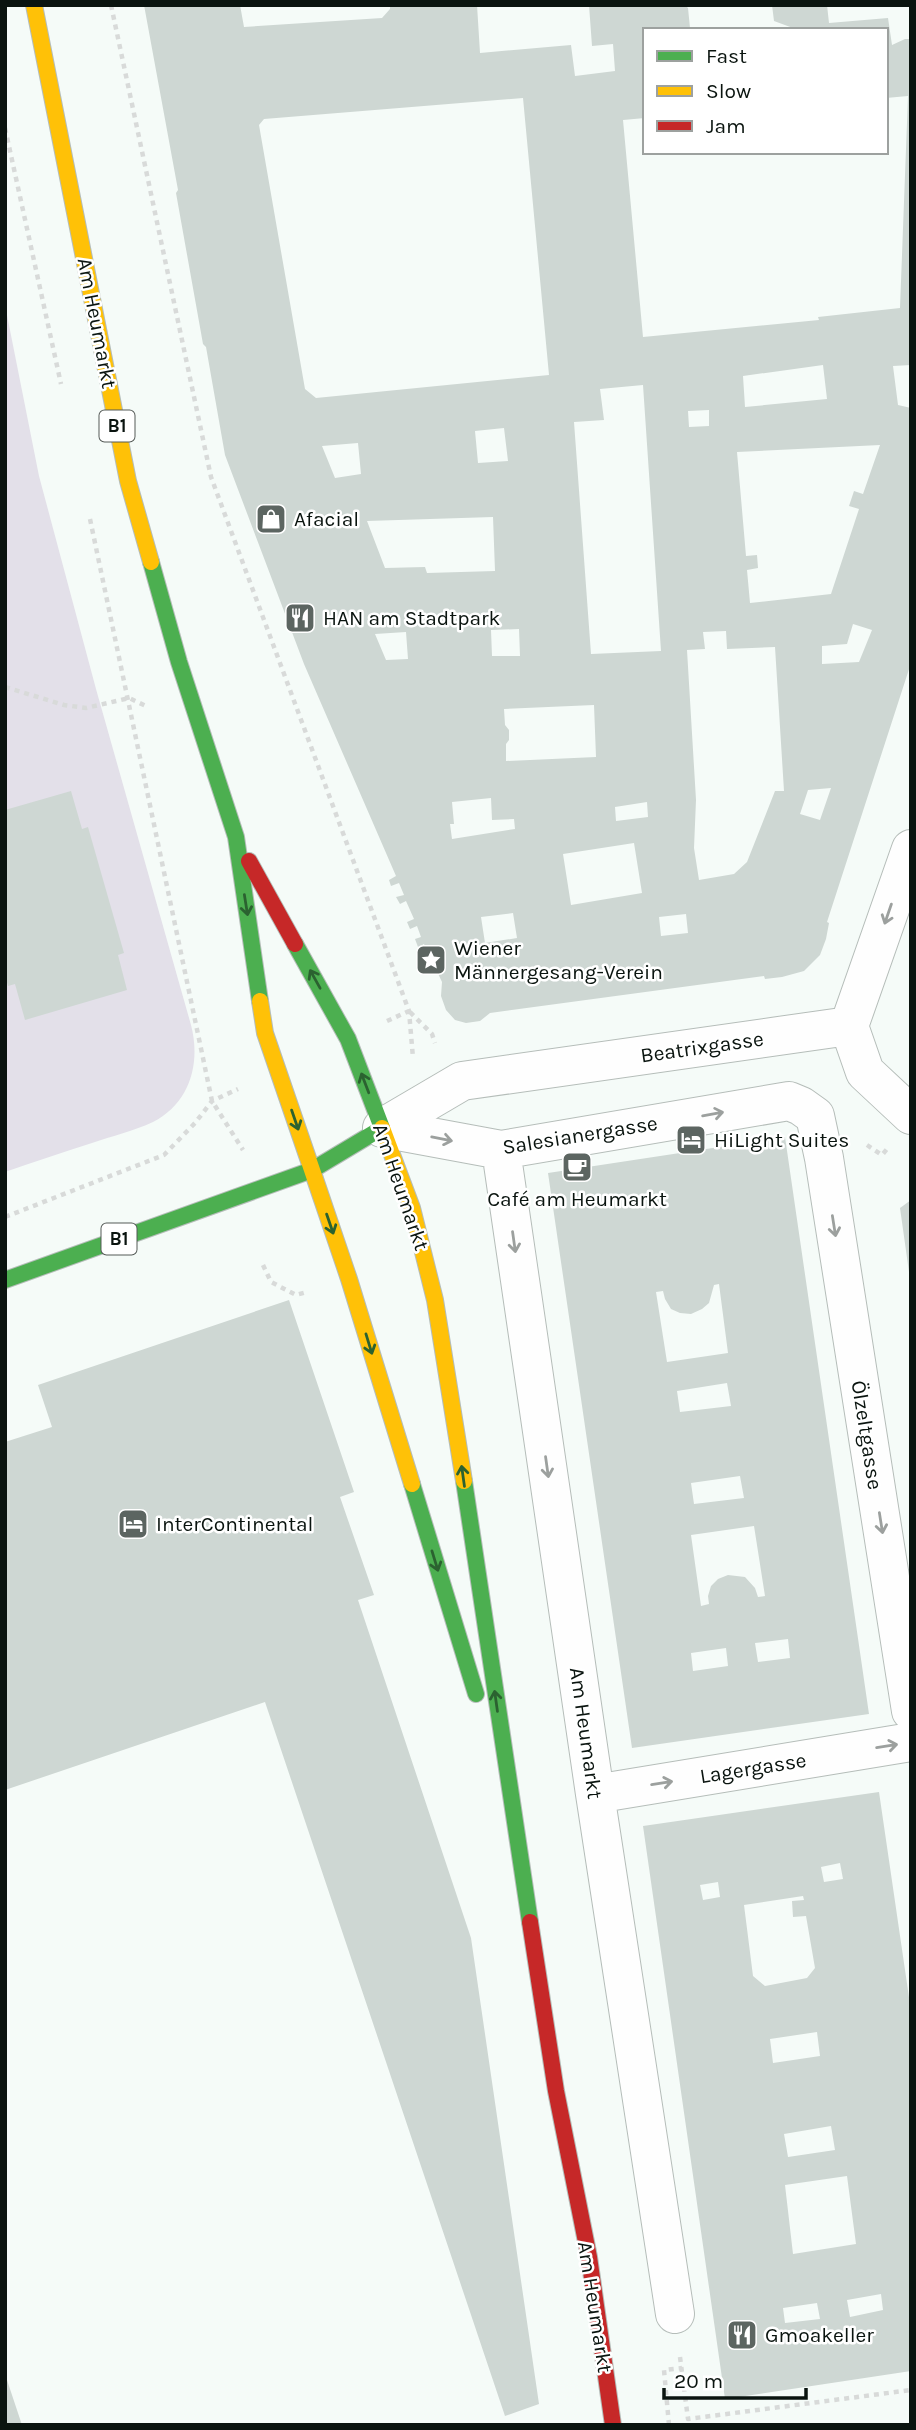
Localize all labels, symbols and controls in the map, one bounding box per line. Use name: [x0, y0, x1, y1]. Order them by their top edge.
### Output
legend: [643, 28, 888, 154]
text: Fast: [706, 44, 747, 68]
text: Slow: [706, 79, 751, 103]
text: Jam: [706, 114, 746, 138]
street label: Am Heumarkt: [73, 256, 121, 391]
road number: B1: [100, 410, 134, 442]
shop icon: Afacial: [254, 502, 288, 536]
place label: Afacial: [294, 507, 359, 531]
restaurant icon: HAN am Stadtpark: [283, 601, 317, 635]
place label: HAN am Stadtpark: [323, 606, 501, 630]
one-way arrow: [240, 893, 253, 916]
one-way arrow: [881, 902, 893, 924]
place label: Wiener Männergesang-Verein: [454, 936, 663, 984]
place icon: Wiener Männergesang-Verein: [414, 943, 448, 977]
one-way arrow: [307, 970, 321, 990]
street label: Beatrixgasse: [639, 1026, 765, 1068]
one-way arrow: [357, 1073, 370, 1095]
one-way arrow: [702, 1107, 724, 1120]
one-way arrow: [290, 1109, 302, 1131]
street label: Salesianergasse: [501, 1111, 659, 1159]
street label: Am Heumarkt: [368, 1120, 434, 1254]
hotel icon: HiLight Suites: [674, 1123, 708, 1157]
place label: HiLight Suites: [714, 1128, 849, 1152]
one-way arrow: [430, 1133, 452, 1146]
cafe icon: Café am Heumarkt: [560, 1150, 594, 1184]
place label: Café am Heumarkt: [487, 1187, 667, 1211]
one-way arrow: [325, 1213, 337, 1235]
one-way arrow: [828, 1214, 841, 1237]
road number: B1: [102, 1224, 136, 1254]
one-way arrow: [508, 1230, 521, 1253]
one-way arrow: [363, 1332, 376, 1354]
street label: Ölzeltgasse: [847, 1379, 887, 1491]
one-way arrow: [541, 1455, 554, 1478]
one-way arrow: [456, 1465, 469, 1487]
hotel icon: InterContinental: [116, 1507, 150, 1541]
one-way arrow: [875, 1511, 888, 1534]
place label: InterContinental: [156, 1512, 313, 1536]
one-way arrow: [430, 1550, 443, 1572]
street label: Am Heumarkt: [565, 1666, 607, 1801]
one-way arrow: [489, 1690, 502, 1712]
one-way arrow: [875, 1739, 898, 1752]
street label: Lagergasse: [698, 1748, 808, 1788]
one-way arrow: [650, 1776, 673, 1789]
street label: Am Heumarkt: [573, 2240, 617, 2375]
restaurant icon: Gmoakeller: [725, 2318, 759, 2352]
place label: Gmoakeller: [765, 2323, 874, 2347]
scale bar: [664, 2356, 806, 2400]
text: 20 m: [674, 2369, 723, 2393]

